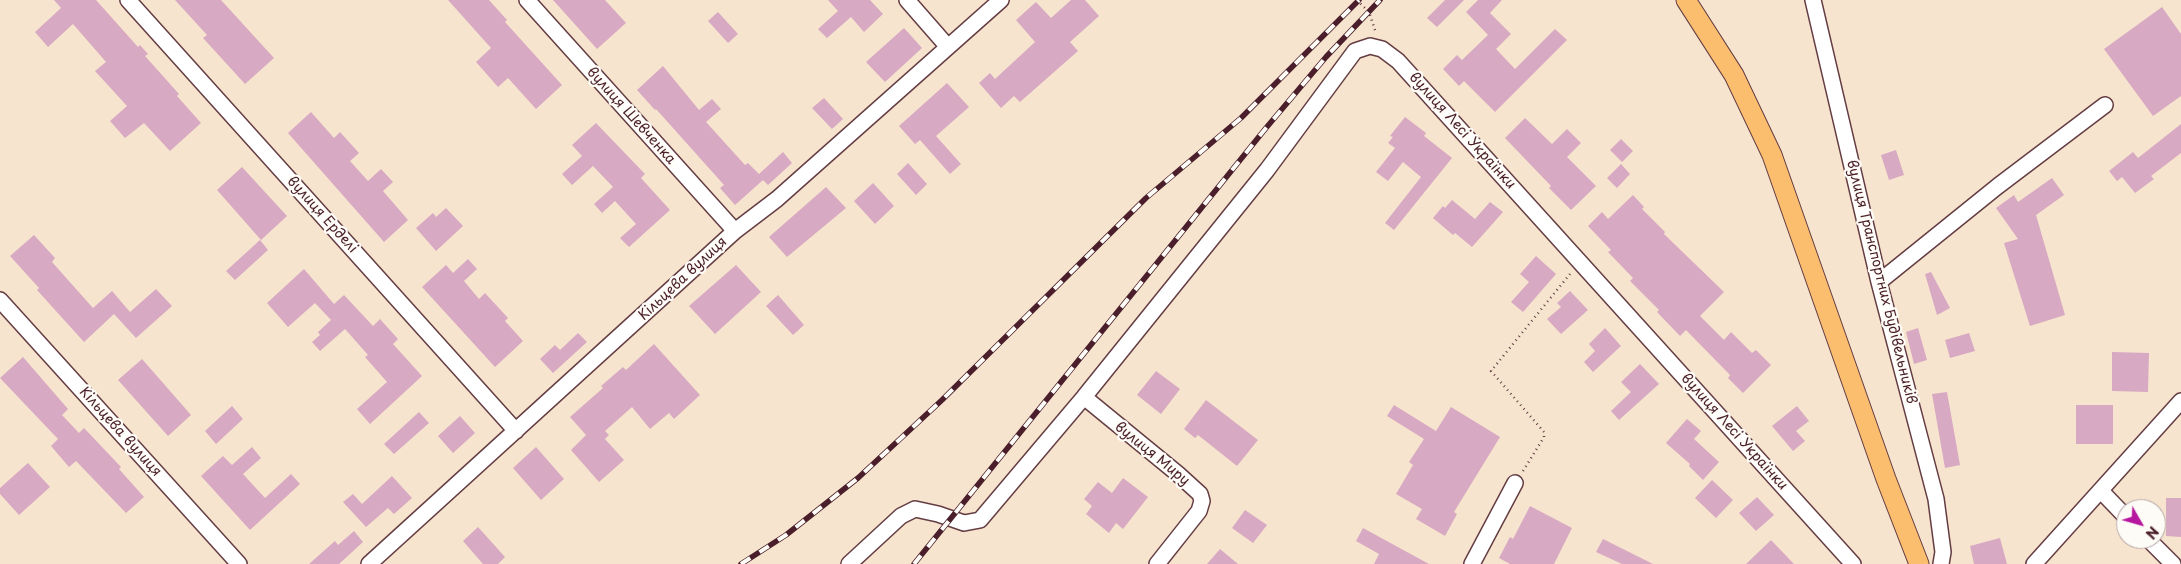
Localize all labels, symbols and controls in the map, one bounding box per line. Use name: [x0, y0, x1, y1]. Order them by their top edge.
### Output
street label: вулиця Шевченка: [583, 64, 679, 168]
street label: вулиця Лесі Українки: [1405, 69, 1519, 193]
street label: вулиця Транспортних Будівельників: [1842, 158, 1920, 406]
street label: вулиця Ерделі: [283, 173, 361, 257]
street label: Кільцева вулиця: [635, 234, 731, 324]
street label: вулиця Лесі Українки: [1677, 370, 1791, 494]
street label: Кільцева вулиця: [75, 384, 165, 480]
street label: вулиця Миру: [1111, 419, 1193, 489]
north arrow: [2116, 499, 2166, 549]
text: N: [2141, 522, 2164, 544]

